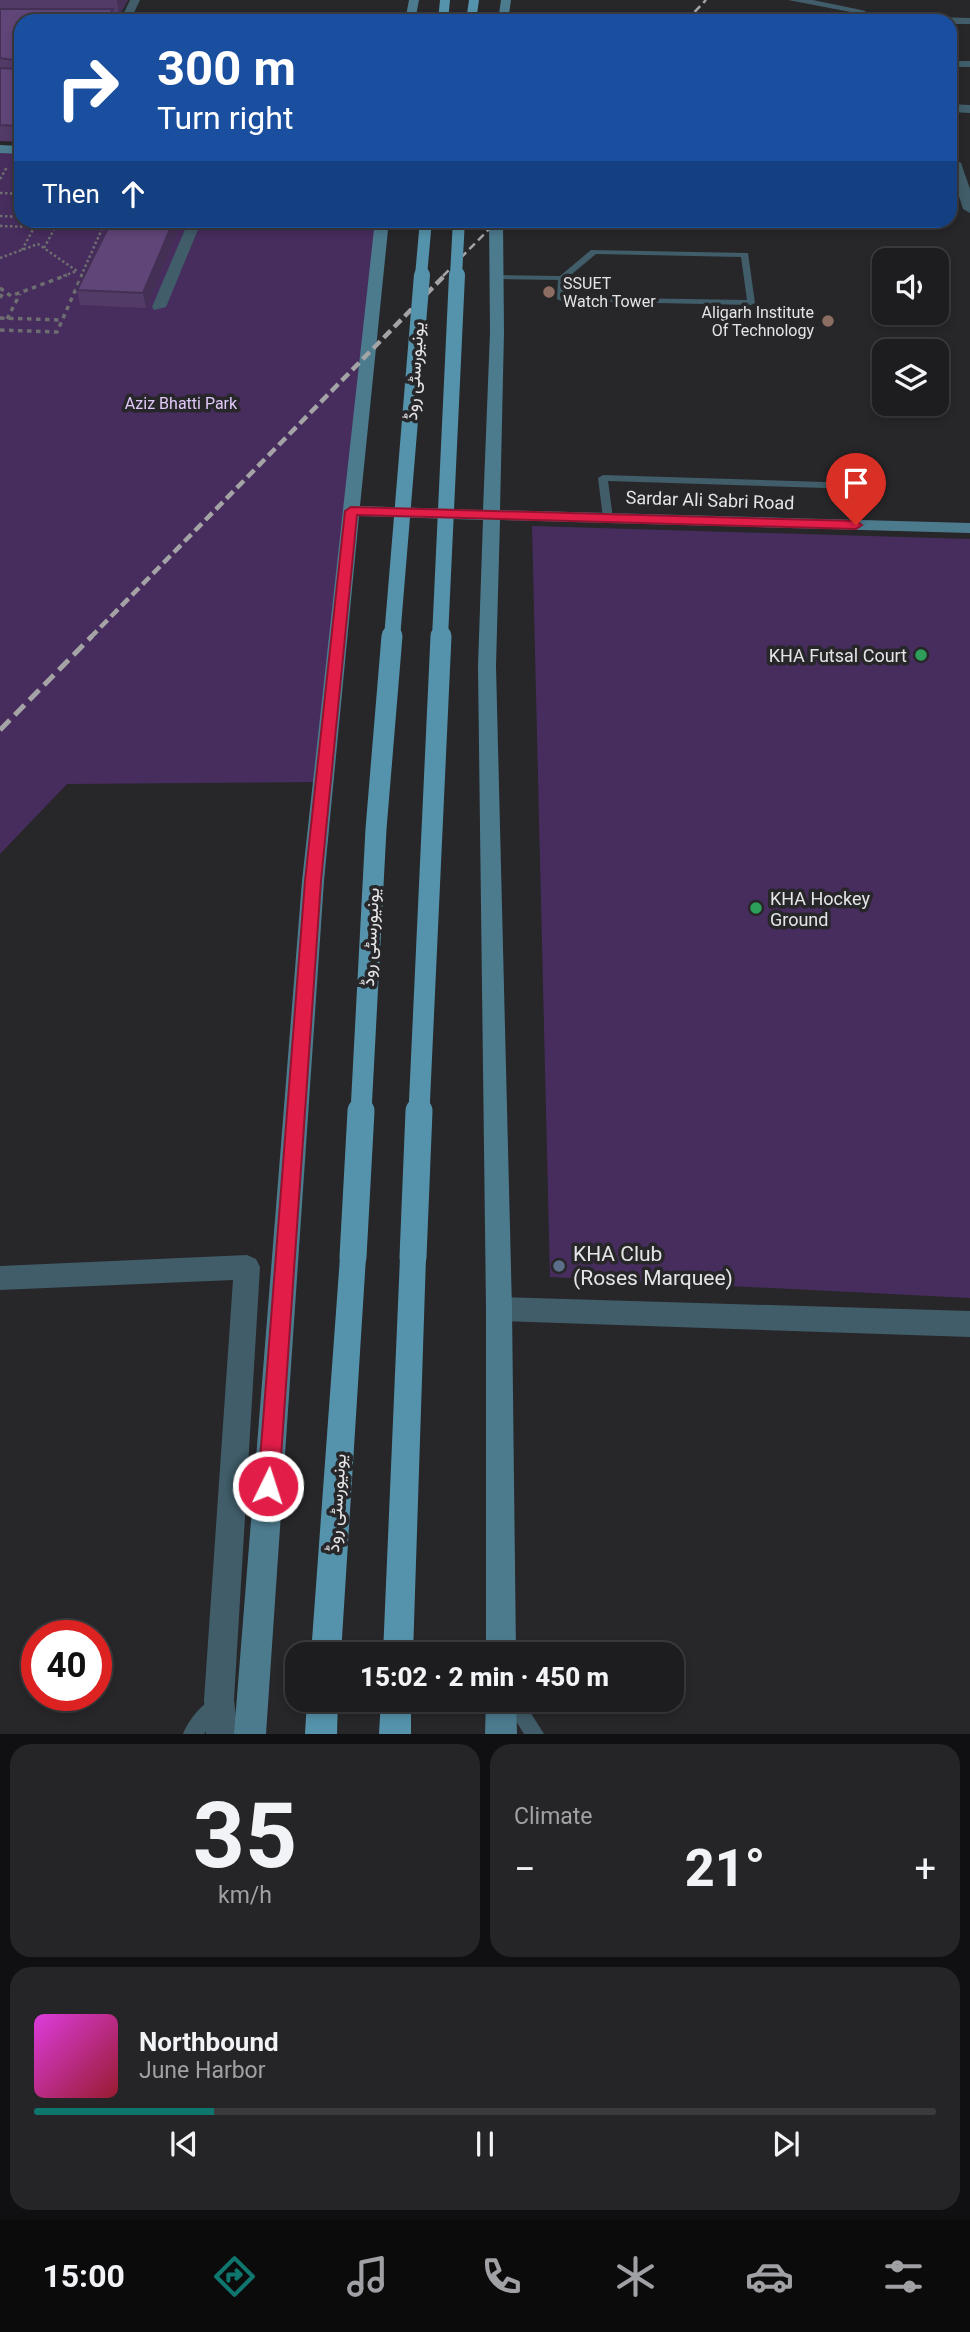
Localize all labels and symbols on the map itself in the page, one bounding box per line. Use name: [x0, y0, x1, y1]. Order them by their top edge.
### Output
place label: SSUET Watch Tower: [563, 274, 656, 311]
marker: SSUET Watch Tower: [541, 284, 557, 300]
place label: Aligarh Institute Of Technology: [702, 303, 814, 340]
marker: Aligarh Institute Of Technology: [820, 313, 836, 329]
street label: یونیورسٹی روڈ: [400, 321, 429, 421]
park label: Aziz Bhatti Park: [125, 394, 238, 413]
pin: [826, 453, 886, 525]
street label: Sardar Ali Sabri Road: [625, 487, 795, 513]
place label: KHA Futsal Court: [769, 645, 907, 666]
marker: KHA Futsal Court: [913, 647, 929, 663]
street label: یونیورسٹی روڈ: [357, 887, 384, 987]
place label: KHA Hockey Ground: [770, 888, 870, 930]
marker: KHA Hockey Ground: [748, 900, 764, 916]
place label: KHA Club (Roses Marquee): [573, 1242, 733, 1290]
marker: KHA Club (Roses Marquee): [551, 1258, 567, 1274]
position arrow: [231, 1449, 305, 1523]
street label: یونیورسٹی روڈ: [322, 1453, 351, 1553]
speed limit sign: 40: [21, 1620, 112, 1711]

